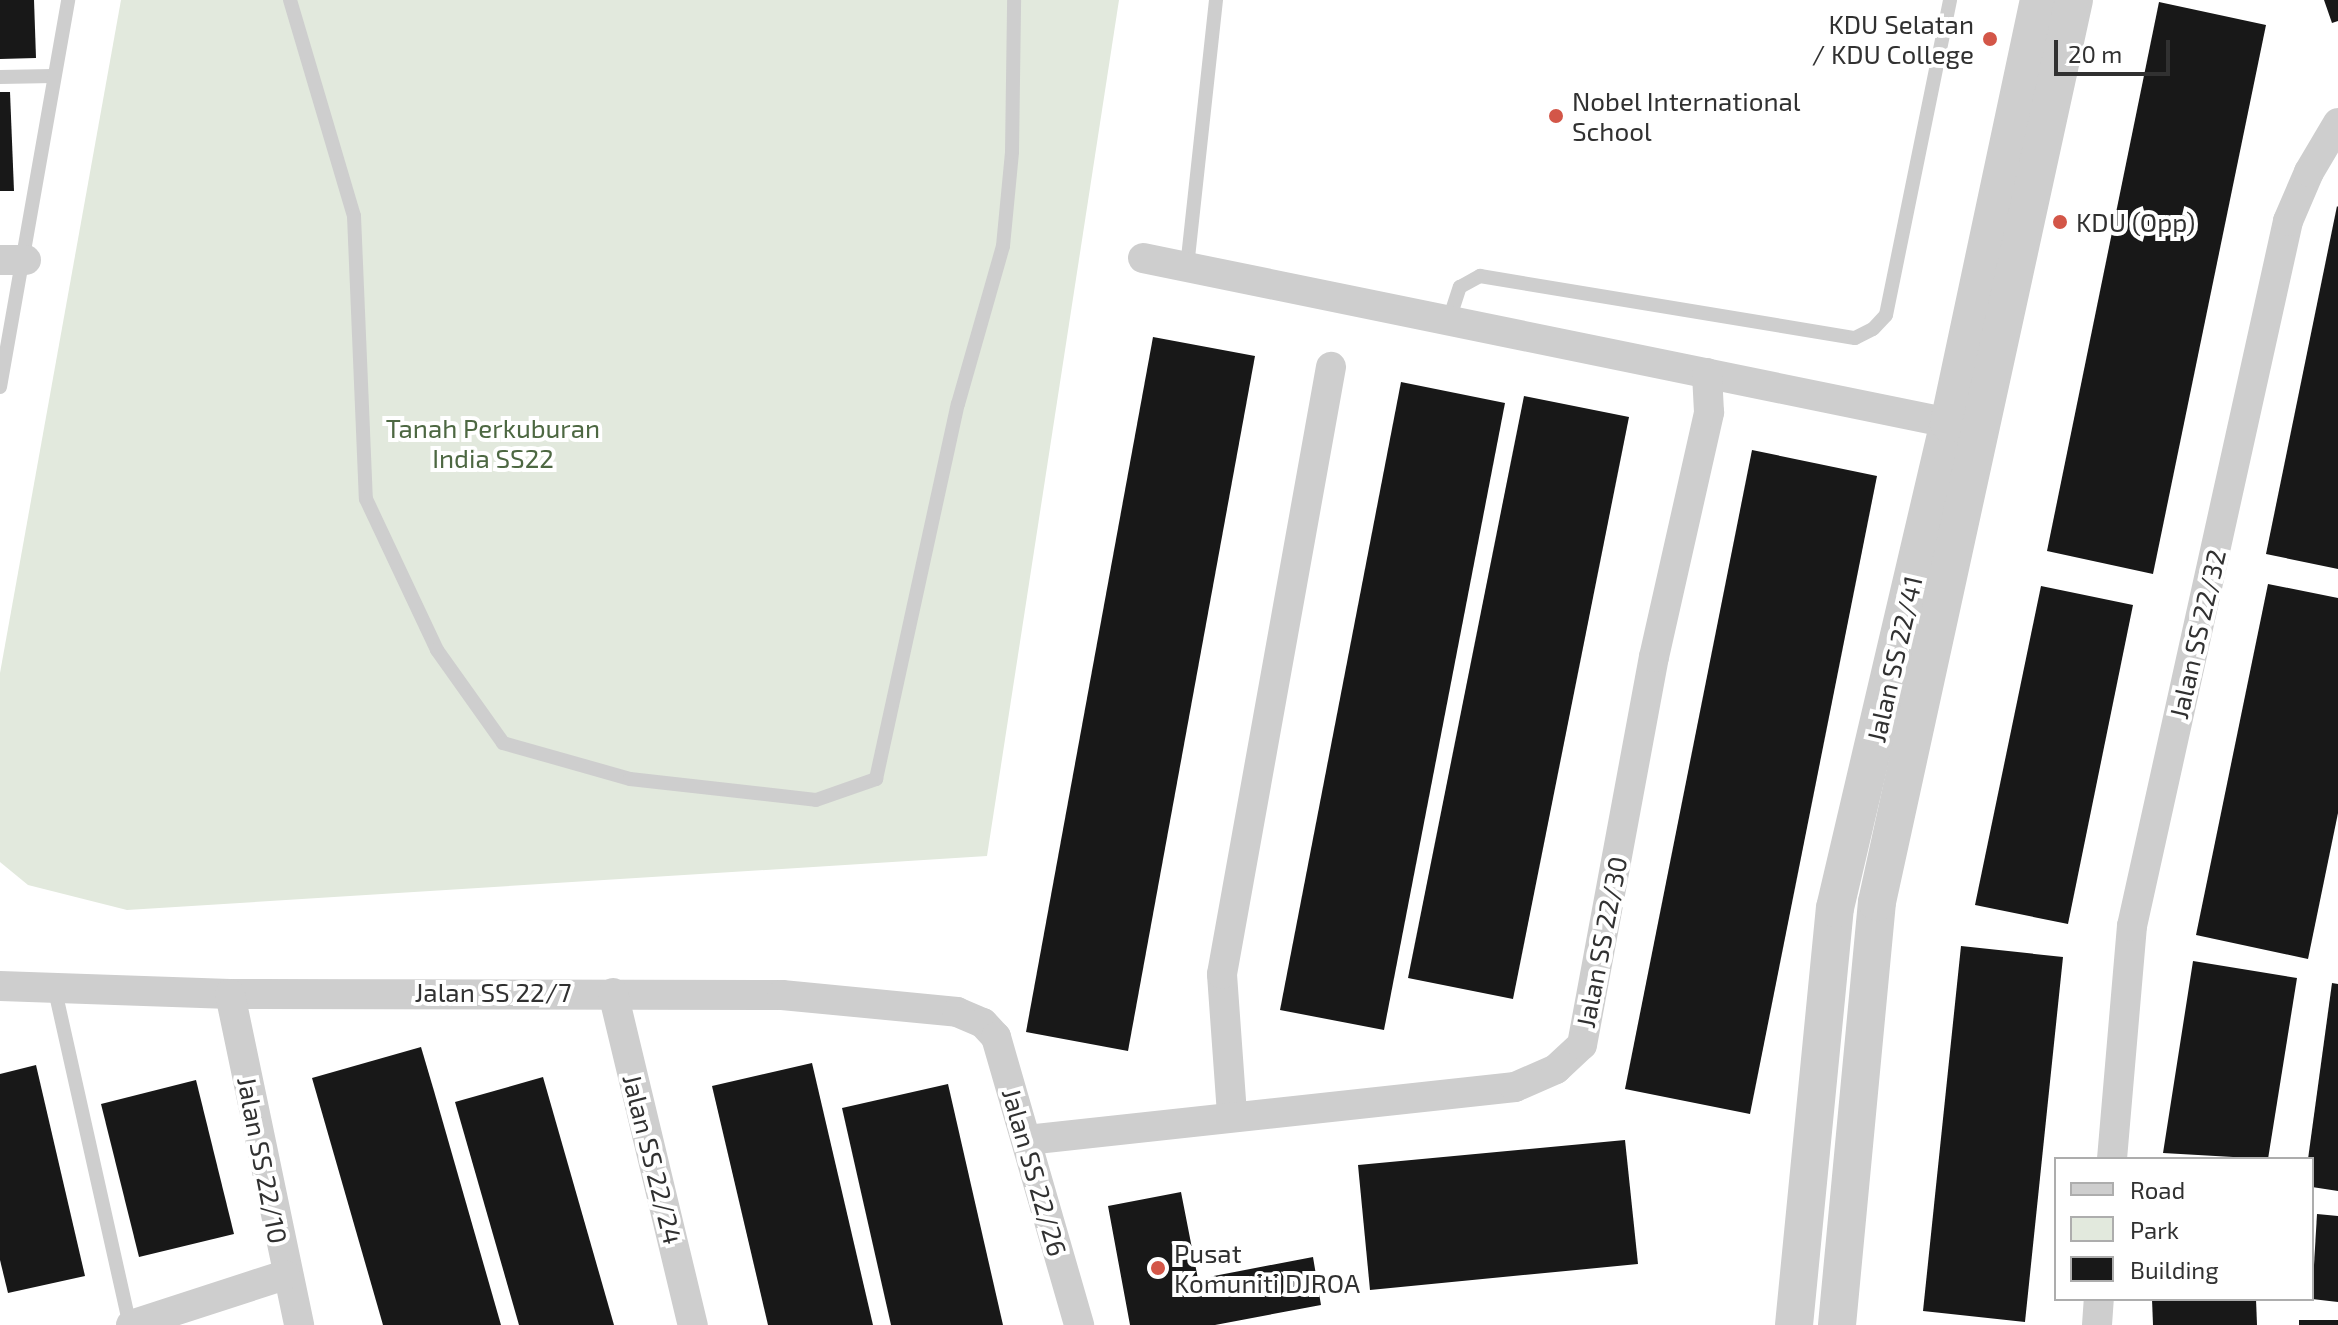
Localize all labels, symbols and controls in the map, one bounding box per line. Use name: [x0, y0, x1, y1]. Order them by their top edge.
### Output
place label: KDU Selatan / KDU College: [1812, 8, 1974, 70]
scale bar: [2058, 24, 2174, 74]
marker: KDU Selatan / KDU College: [1981, 30, 1999, 48]
text: 20 m: [2068, 39, 2122, 68]
place label: Nobel International School: [1572, 85, 1801, 146]
marker: Nobel International School: [1547, 107, 1565, 125]
place label: KDU (Opp): [2076, 206, 2195, 238]
marker: KDU (Opp): [2051, 213, 2069, 231]
park label: Tanah Perkuburan India SS22: [386, 412, 600, 474]
street label: Jalan SS 22/32: [2162, 546, 2232, 722]
street label: Jalan SS 22/41: [1860, 573, 1928, 745]
street label: Jalan SS 22/30: [1569, 854, 1633, 1030]
street label: Jalan SS 22/7: [415, 976, 571, 1008]
street label: Jalan SS 22/24: [617, 1071, 689, 1247]
street label: Jalan SS 22/10: [231, 1074, 295, 1246]
street label: Jalan SS 22/26: [996, 1084, 1074, 1260]
legend: [2054, 1157, 2314, 1301]
text: Road: [2130, 1175, 2185, 1204]
text: Park: [2130, 1215, 2179, 1244]
place label: Pusat Komuniti DJROA: [1174, 1237, 1360, 1298]
text: Building: [2130, 1255, 2219, 1284]
marker: Pusat Komuniti DJROA: [1149, 1259, 1167, 1277]

